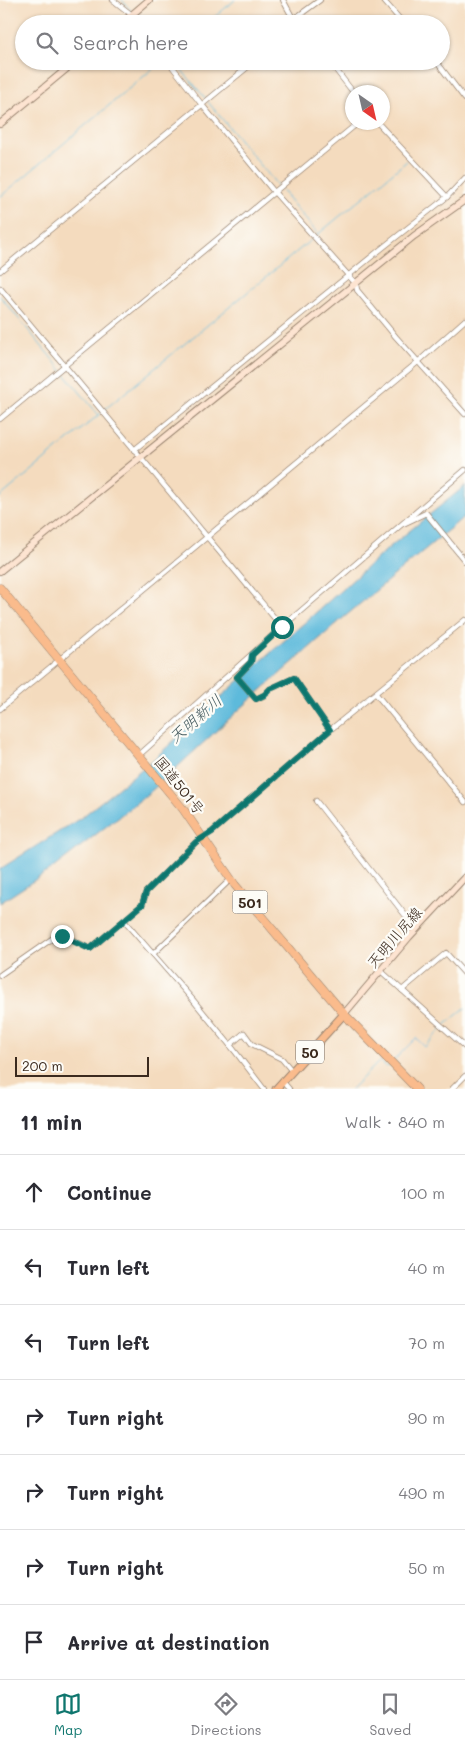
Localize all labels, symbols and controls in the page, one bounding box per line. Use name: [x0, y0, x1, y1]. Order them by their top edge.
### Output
search box: [15, 15, 450, 70]
icon: search: [33, 29, 61, 57]
text: Search here: [73, 30, 189, 55]
north arrow: [345, 85, 390, 130]
route start: [271, 616, 294, 639]
water label: 天明新川: [164, 689, 226, 747]
street label: 国道501号: [150, 752, 210, 818]
road number: 501: [232, 890, 268, 914]
street label: 天明川尻線: [362, 902, 426, 972]
route end: [51, 925, 74, 948]
road number: 50: [296, 1040, 324, 1064]
scale bar: [15, 1054, 149, 1077]
text: 200 m: [22, 1056, 63, 1075]
text: 11 min: [20, 1108, 82, 1135]
text: Walk · 840 m: [344, 1111, 445, 1132]
icon: ahead: [20, 1178, 48, 1206]
text: Continue: [67, 1180, 152, 1205]
text: 100 m: [400, 1182, 445, 1203]
icon: left: [20, 1253, 48, 1281]
text: Turn left: [67, 1255, 150, 1280]
text: 40 m: [408, 1257, 445, 1278]
icon: left: [20, 1328, 48, 1356]
text: Turn left: [67, 1330, 150, 1355]
text: 70 m: [408, 1332, 445, 1353]
icon: right: [20, 1403, 48, 1431]
text: Turn right: [67, 1405, 164, 1430]
text: 90 m: [408, 1407, 445, 1428]
icon: right: [20, 1478, 48, 1506]
text: Turn right: [67, 1480, 164, 1505]
text: 490 m: [398, 1482, 445, 1503]
icon: right: [20, 1553, 48, 1581]
text: Turn right: [67, 1555, 164, 1580]
text: 50 m: [408, 1557, 445, 1578]
icon: arrive: [20, 1628, 48, 1656]
text: Arrive at destination: [67, 1630, 270, 1655]
tab: Map: [54, 1690, 82, 1739]
tab: Directions: [190, 1690, 262, 1739]
tab: Saved: [369, 1690, 411, 1739]

